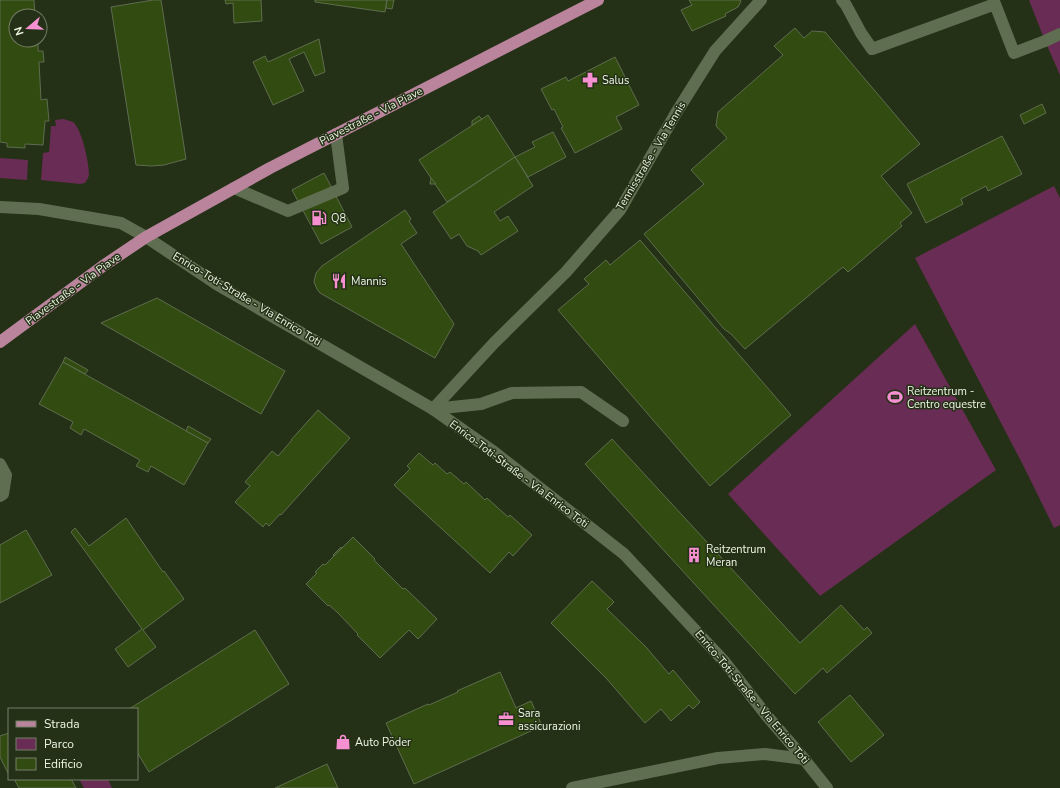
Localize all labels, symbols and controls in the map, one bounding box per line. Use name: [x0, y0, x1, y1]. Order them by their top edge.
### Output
north arrow: [8, 8, 48, 48]
text: N: [11, 25, 27, 37]
pharmacy icon: Salus: [581, 71, 599, 89]
place label: Salus: [602, 73, 629, 88]
street label: Piavestraße - Via Piave: [317, 83, 425, 149]
street label: Tennisstraße - Via Tennis: [613, 99, 689, 213]
fuel station icon: Q8: [310, 209, 328, 227]
place label: Q8: [331, 211, 346, 226]
street label: Piavestraße - Via Piave: [22, 249, 124, 329]
street label: Enrico-Toti-Straße - Via Enrico Toti: [170, 249, 324, 349]
restaurant icon: Mannis: [330, 272, 348, 290]
place label: Mannis: [351, 274, 387, 289]
place label: Reitzentrum - Centro equestre: [907, 384, 986, 412]
sports icon: Reitzentrum - Centro equestre: [886, 388, 904, 406]
street label: Enrico-Toti-Straße - Via Enrico Toti: [446, 417, 592, 531]
place label: Reitzentrum Meran: [706, 542, 766, 570]
building icon: Reitzentrum Meran: [685, 546, 703, 564]
street label: Enrico-Toti-Straße - Via Enrico Toti: [691, 627, 813, 767]
place label: Sara assicurazioni: [518, 706, 581, 734]
legend: [8, 708, 138, 780]
office icon: Sara assicurazioni: [497, 710, 515, 728]
text: Strada: [44, 716, 80, 732]
shop icon: Auto Pöder: [334, 733, 352, 751]
place label: Auto Pöder: [355, 735, 411, 750]
text: Parco: [44, 736, 74, 752]
text: Edificio: [44, 756, 83, 772]

